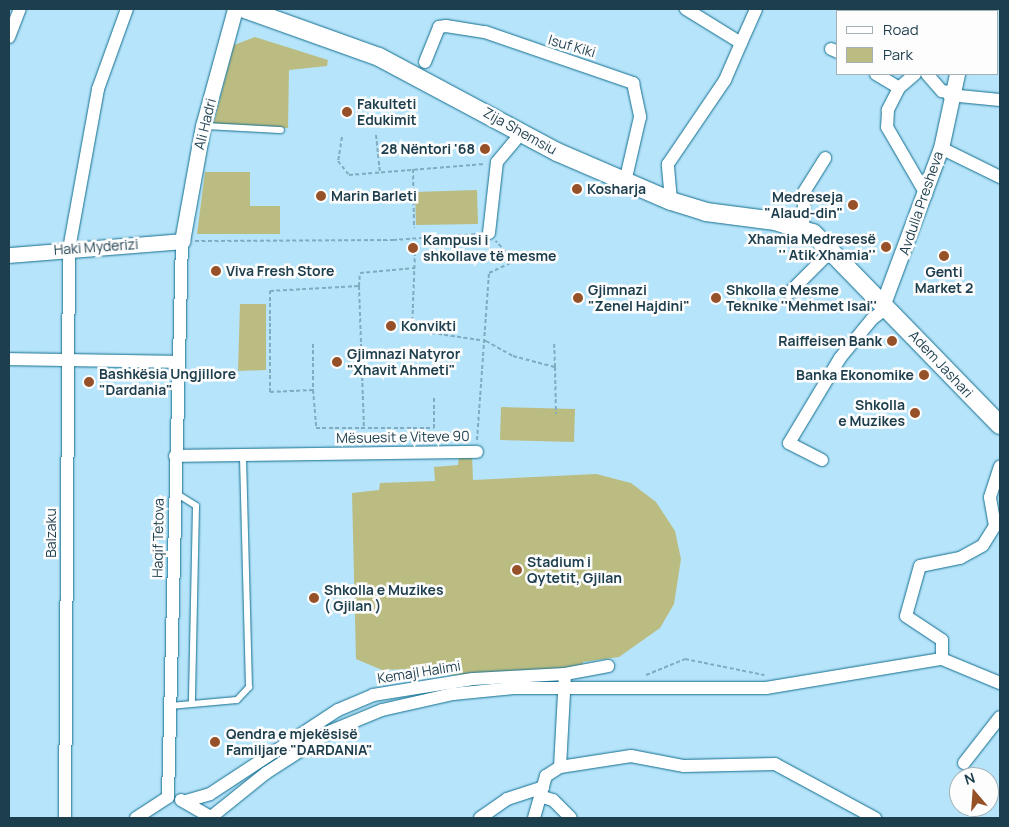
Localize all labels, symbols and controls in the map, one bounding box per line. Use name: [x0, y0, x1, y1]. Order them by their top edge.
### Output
legend: [836, 10, 999, 75]
text: Road: [883, 19, 919, 40]
street label: Isuf Kiki: [546, 31, 598, 61]
text: Park: [883, 44, 913, 65]
place label: Fakulteti Edukimit: [357, 96, 417, 128]
street label: Ali Hadri: [191, 97, 219, 151]
street label: Zija Shemsiu: [480, 104, 560, 158]
marker: Fakulteti Edukimit: [341, 106, 353, 118]
place label: 28 Nëntori '68: [381, 141, 475, 157]
marker: 28 Nëntori '68: [479, 143, 491, 155]
street label: Avdulla Presheva: [895, 149, 947, 257]
place label: Kosharja: [587, 181, 646, 197]
marker: Kosharja: [571, 183, 583, 195]
place label: Marin Barleti: [331, 188, 417, 204]
place label: Medreseja "Alaud-din": [764, 189, 843, 222]
marker: Marin Barleti: [315, 190, 327, 202]
marker: Medreseja "Alaud-din": [847, 199, 859, 211]
place label: Xhamia Medresesë '' Atik Xhamia'': [748, 231, 876, 264]
place label: Kampusi i shkollave të mesme: [423, 232, 556, 264]
street label: Haki Myderizi: [53, 236, 139, 258]
marker: Xhamia Medresesë '' Atik Xhamia'': [880, 241, 892, 253]
marker: Kampusi i shkollave të mesme: [407, 242, 419, 254]
marker: Genti Market 2: [938, 250, 950, 262]
place label: Viva Fresh Store: [226, 263, 335, 279]
place label: Genti Market 2: [915, 264, 973, 296]
marker: Viva Fresh Store: [210, 265, 222, 277]
place label: Gjimnazi "Zenel Hajdini": [588, 282, 690, 314]
place label: Shkolla e Mesme Teknike ''Mehmet Isai'': [726, 282, 877, 314]
marker: Gjimnazi "Zenel Hajdini": [572, 292, 584, 304]
marker: Shkolla e Mesme Teknike ''Mehmet Isai'': [710, 292, 722, 304]
place label: Konvikti: [401, 318, 456, 334]
marker: Konvikti: [385, 320, 397, 332]
street label: Adem Jashari: [906, 327, 976, 401]
place label: Raiffeisen Bank: [778, 333, 882, 349]
marker: Raiffeisen Bank: [886, 335, 898, 347]
place label: Gjimnazi Natyror "Xhavit Ahmeti": [347, 346, 460, 378]
marker: Gjimnazi Natyror "Xhavit Ahmeti": [331, 356, 343, 368]
place label: Bashkësia Ungjillore "Dardania": [99, 366, 236, 398]
place label: Banka Ekonomike: [796, 367, 914, 383]
marker: Banka Ekonomike: [918, 369, 930, 381]
marker: Bashkësia Ungjillore "Dardania": [83, 376, 95, 388]
place label: Shkolla e Muzikes: [838, 397, 905, 430]
marker: Shkolla e Muzikes: [909, 407, 921, 419]
street label: Mësuesit e Viteve 90: [336, 427, 470, 447]
street label: Haqif Tetova: [149, 498, 167, 578]
street label: Balzaku: [43, 508, 59, 558]
place label: Stadium i Qytetit, Gjilan: [527, 554, 622, 586]
marker: Stadium i Qytetit, Gjilan: [511, 564, 523, 576]
place label: Shkolla e Muzikes ( Gjilan ): [324, 582, 443, 614]
marker: Shkolla e Muzikes ( Gjilan ): [308, 592, 320, 604]
street label: Kemajl Halimi: [376, 657, 462, 687]
place label: Qendra e mjekësisë Familjare "DARDANIA": [226, 726, 372, 759]
marker: Qendra e mjekësisë Familjare "DARDANIA": [208, 735, 222, 749]
north arrow: [949, 767, 999, 817]
text: N: [962, 768, 977, 789]

